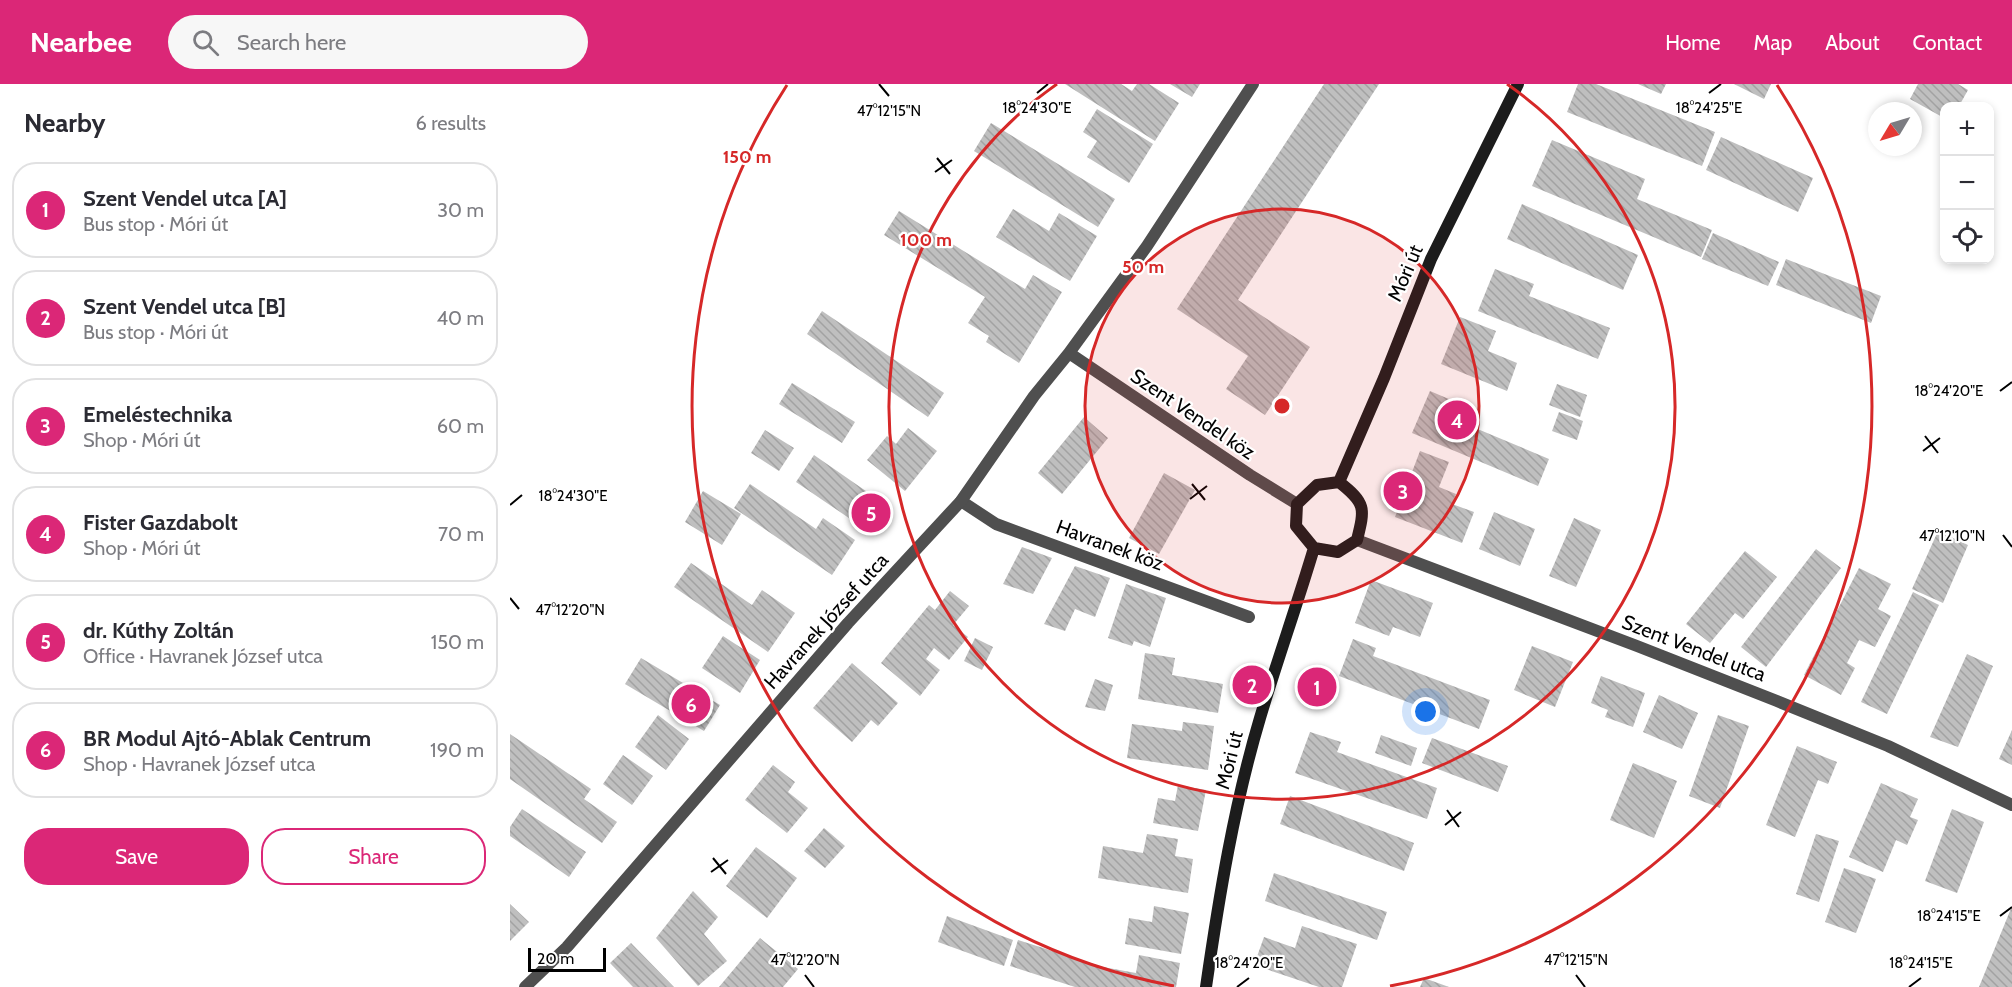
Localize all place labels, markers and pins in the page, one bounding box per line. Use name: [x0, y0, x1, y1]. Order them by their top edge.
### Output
centre of rings: [1272, 396, 1292, 416]
pin: 4: [1438, 398, 1476, 442]
pin: 3: [1384, 468, 1422, 514]
pin: 5: [852, 490, 890, 536]
pin: 2: [1232, 662, 1272, 708]
pin: 1: [1298, 664, 1336, 710]
pin: 6: [672, 682, 711, 726]

